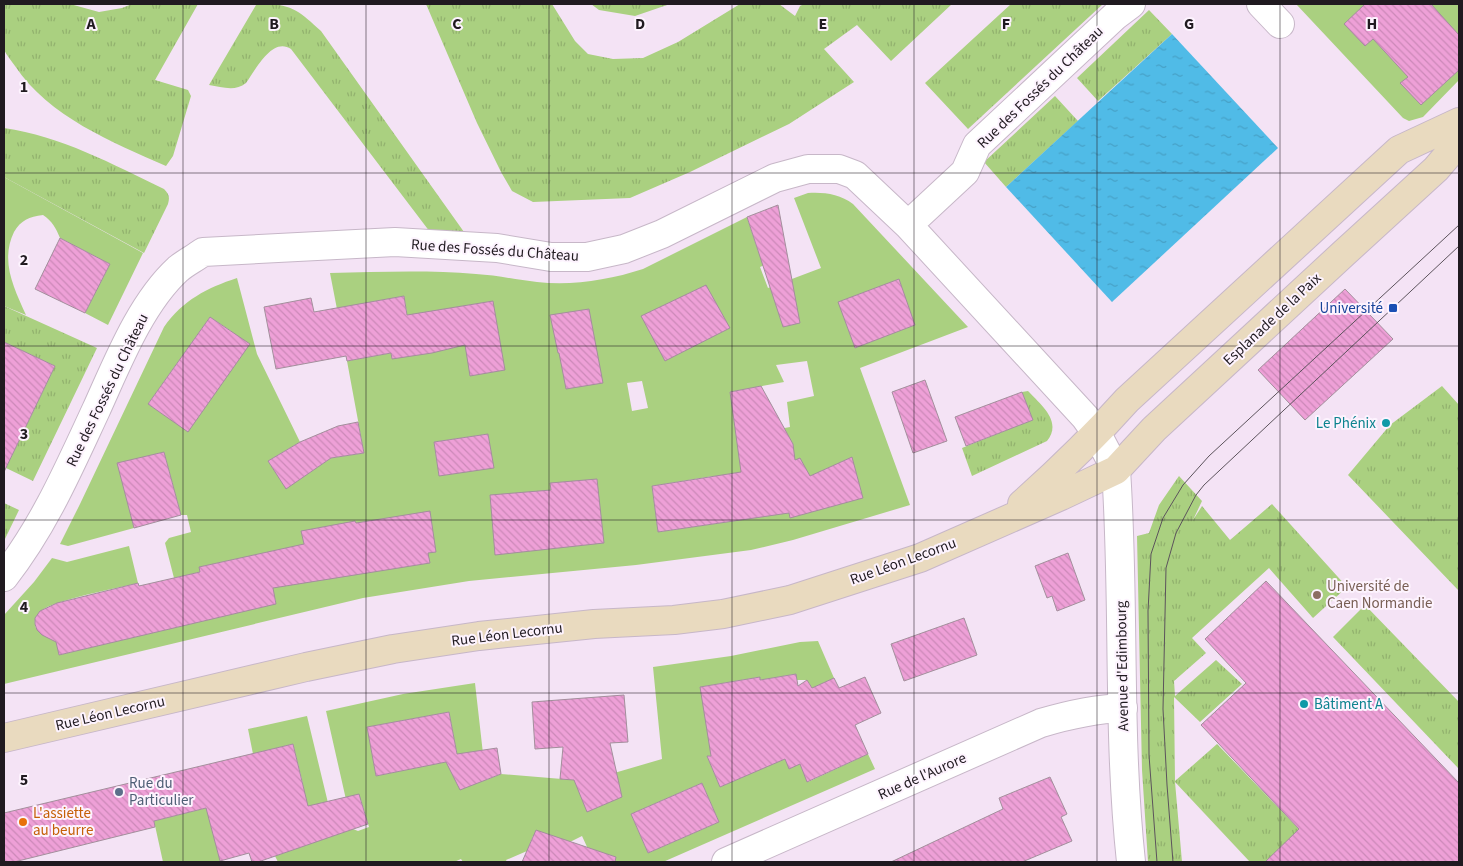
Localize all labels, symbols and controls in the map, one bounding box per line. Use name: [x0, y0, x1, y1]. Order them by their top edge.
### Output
text: A: [85, 13, 96, 35]
text: B: [269, 13, 279, 35]
text: C: [452, 13, 462, 35]
text: D: [635, 13, 645, 35]
text: E: [819, 13, 827, 35]
text: G: [1184, 13, 1194, 35]
text: H: [1367, 13, 1377, 35]
street label: Rue des Fossés du Château: [973, 22, 1107, 152]
text: 1: [20, 76, 28, 98]
street label: Rue des Fossés du Château: [410, 234, 580, 267]
text: 2: [20, 249, 28, 271]
street label: Esplanade de la Paix: [1219, 268, 1326, 370]
place label: Université: [1320, 298, 1383, 319]
marker: Université: [1387, 302, 1399, 314]
street label: Rue des Fossés du Château: [61, 310, 154, 470]
place label: Le Phénix: [1316, 413, 1376, 434]
marker: Le Phénix: [1380, 417, 1392, 429]
text: 3: [20, 423, 28, 445]
street label: Rue Léon Lecornu: [847, 532, 959, 590]
place label: Université de Caen Normandie: [1327, 576, 1432, 614]
marker: Université de Caen Normandie: [1311, 589, 1323, 601]
text: 4: [20, 596, 29, 618]
street label: Avenue d'Edimbourg: [1111, 600, 1134, 732]
street label: Rue Léon Lecornu: [450, 617, 564, 652]
street label: Rue Léon Lecornu: [53, 691, 167, 736]
place label: Bâtiment A: [1314, 694, 1384, 715]
marker: Bâtiment A: [1298, 698, 1310, 710]
street label: Rue de l'Aurore: [875, 748, 970, 805]
text: 5: [20, 769, 28, 791]
place label: Rue du Particulier: [129, 773, 194, 811]
marker: Rue du Particulier: [113, 786, 125, 798]
place label: L'assiette au beurre: [33, 803, 93, 841]
marker: L'assiette au beurre: [17, 816, 29, 828]

